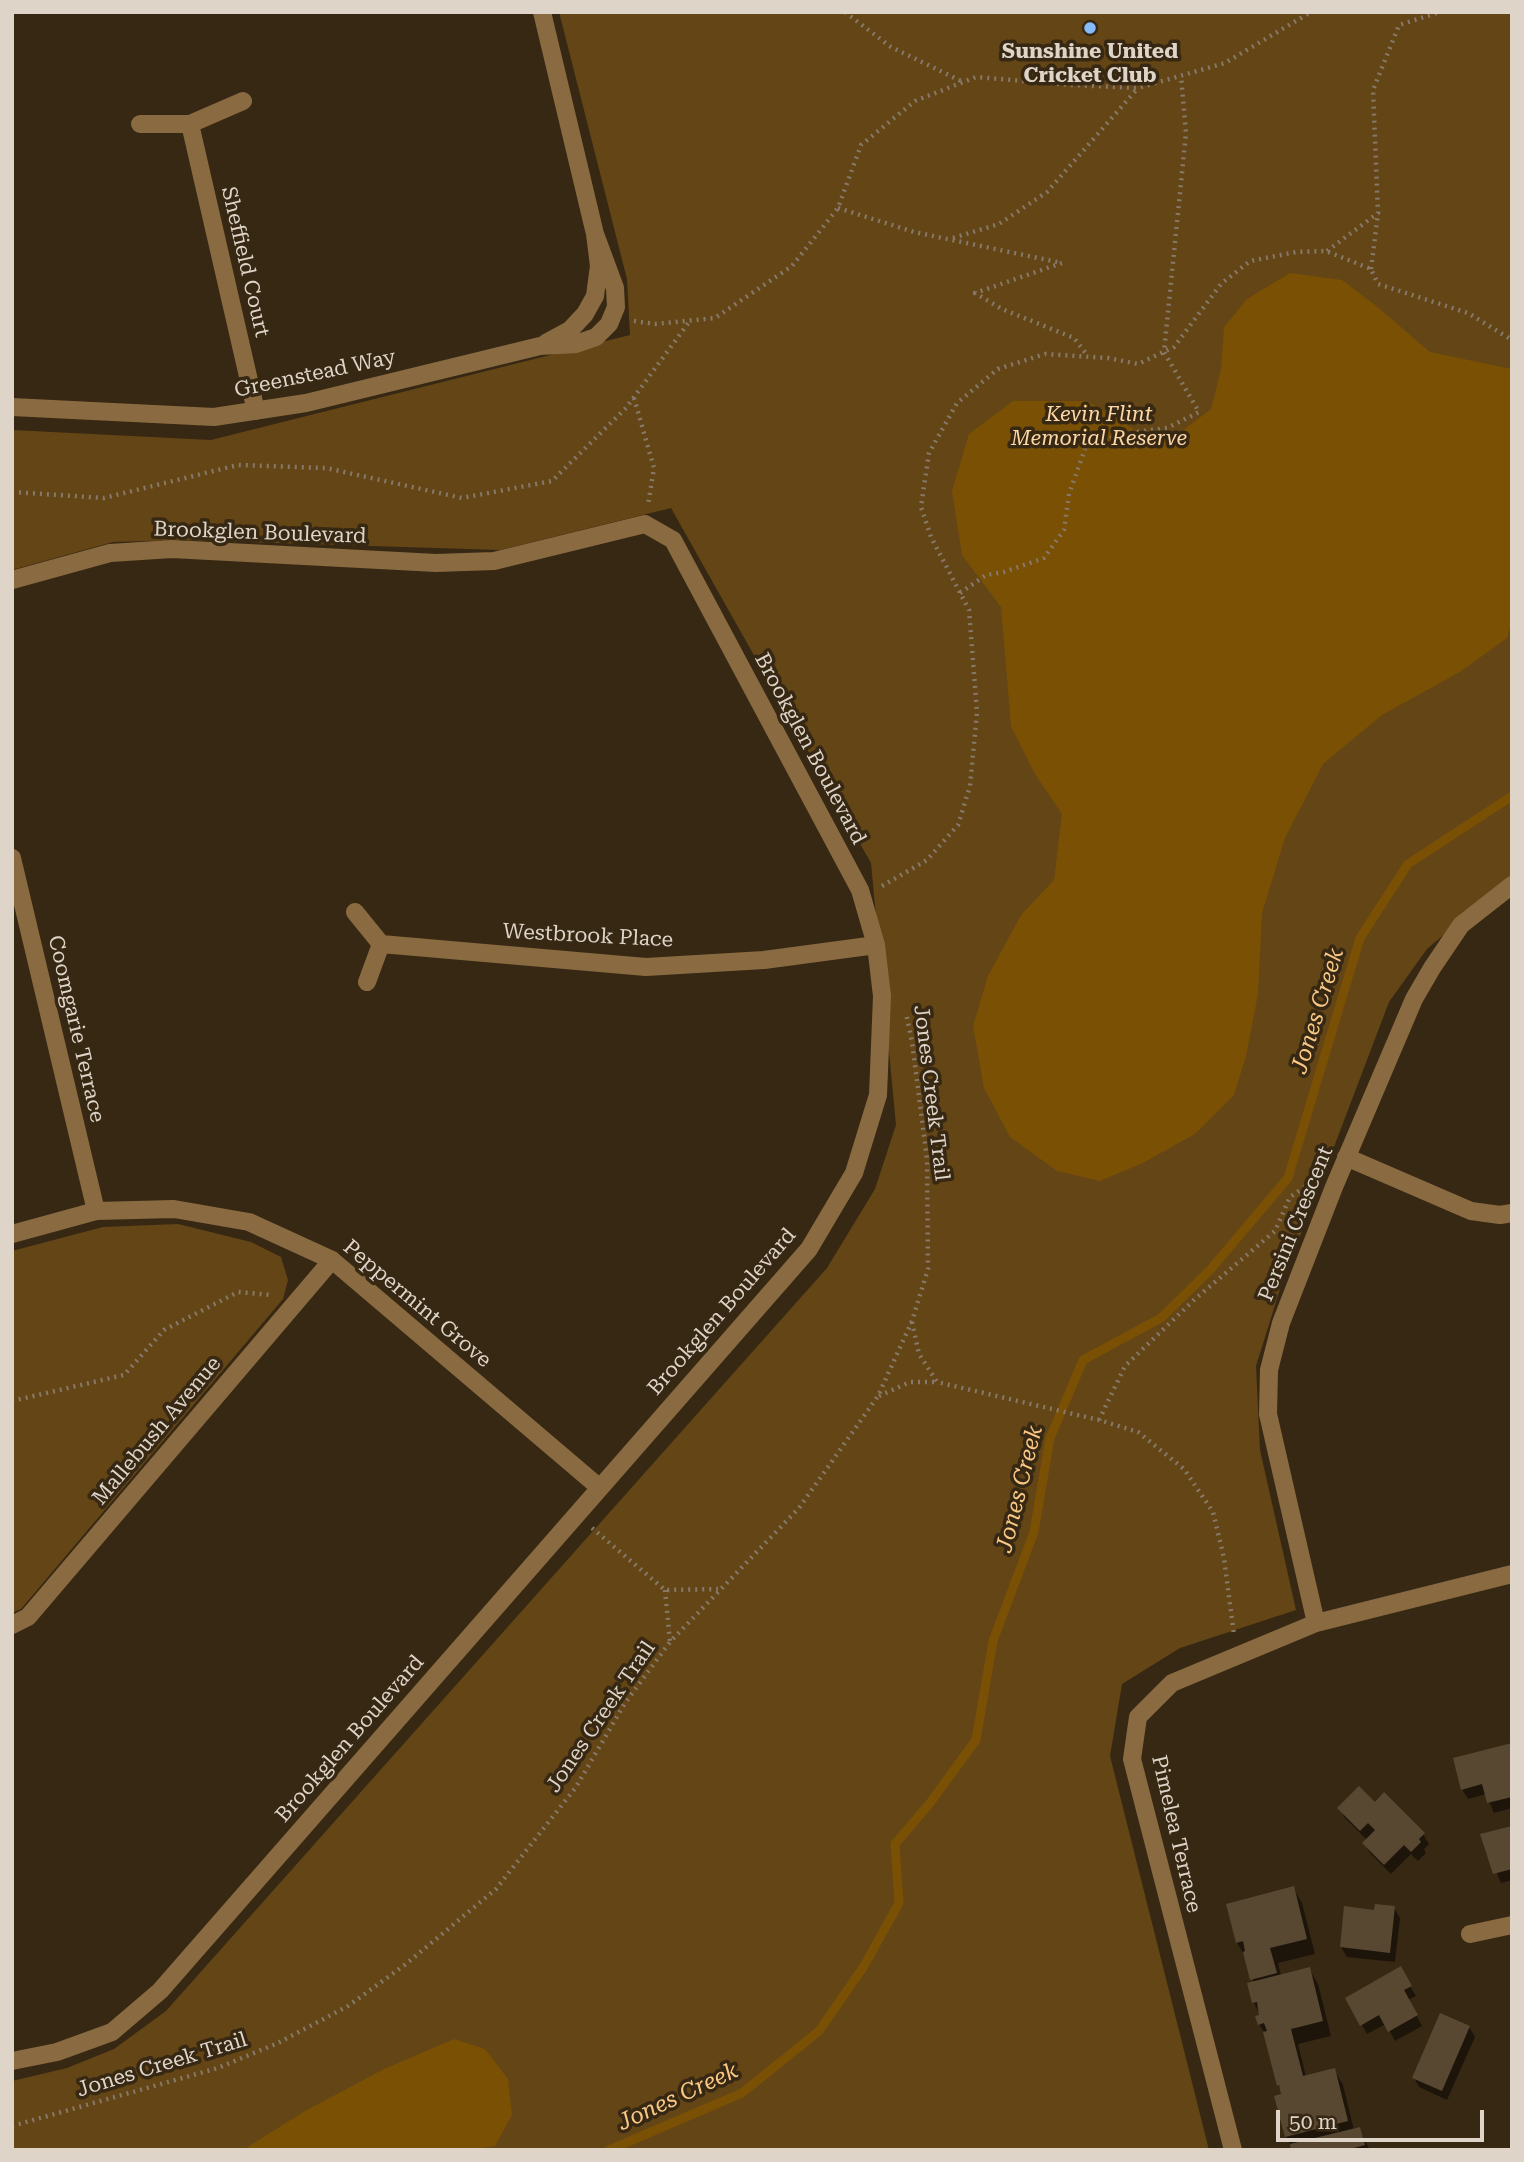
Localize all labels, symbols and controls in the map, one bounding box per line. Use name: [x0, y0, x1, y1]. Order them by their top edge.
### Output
marker: Sunshine United Cricket Club: [1082, 20, 1098, 36]
place label: Sunshine United Cricket Club: [1002, 39, 1178, 89]
street label: Sheffield Court: [215, 184, 275, 340]
street label: Greenstead Way: [232, 345, 398, 403]
park label: Kevin Flint Memorial Reserve: [1011, 402, 1187, 452]
street label: Brookglen Boulevard: [153, 517, 367, 549]
street label: Brookglen Boulevard: [749, 649, 871, 849]
street label: Westbrook Place: [502, 919, 674, 953]
street label: Coomgarie Terrace: [42, 933, 110, 1125]
water label: Jones Creek: [1286, 945, 1350, 1077]
street label: Jones Creek Trail: [908, 1004, 954, 1182]
street label: Persini Crescent: [1253, 1143, 1339, 1305]
street label: Brookglen Boulevard: [643, 1223, 801, 1401]
street label: Peppermint Grove: [338, 1235, 496, 1373]
street label: Mallebush Avenue: [87, 1352, 227, 1510]
water label: Jones Creek: [991, 1423, 1049, 1555]
street label: Jones Creek Trail: [541, 1637, 661, 1797]
street label: Brookglen Boulevard: [271, 1650, 429, 1828]
street label: Pimelea Terrace: [1146, 1753, 1206, 1915]
street label: Jones Creek Trail: [74, 2027, 250, 2103]
water label: Jones Creek: [614, 2057, 742, 2137]
scale bar: [1279, 2096, 1487, 2140]
text: 50 m: [1289, 2110, 1337, 2134]

